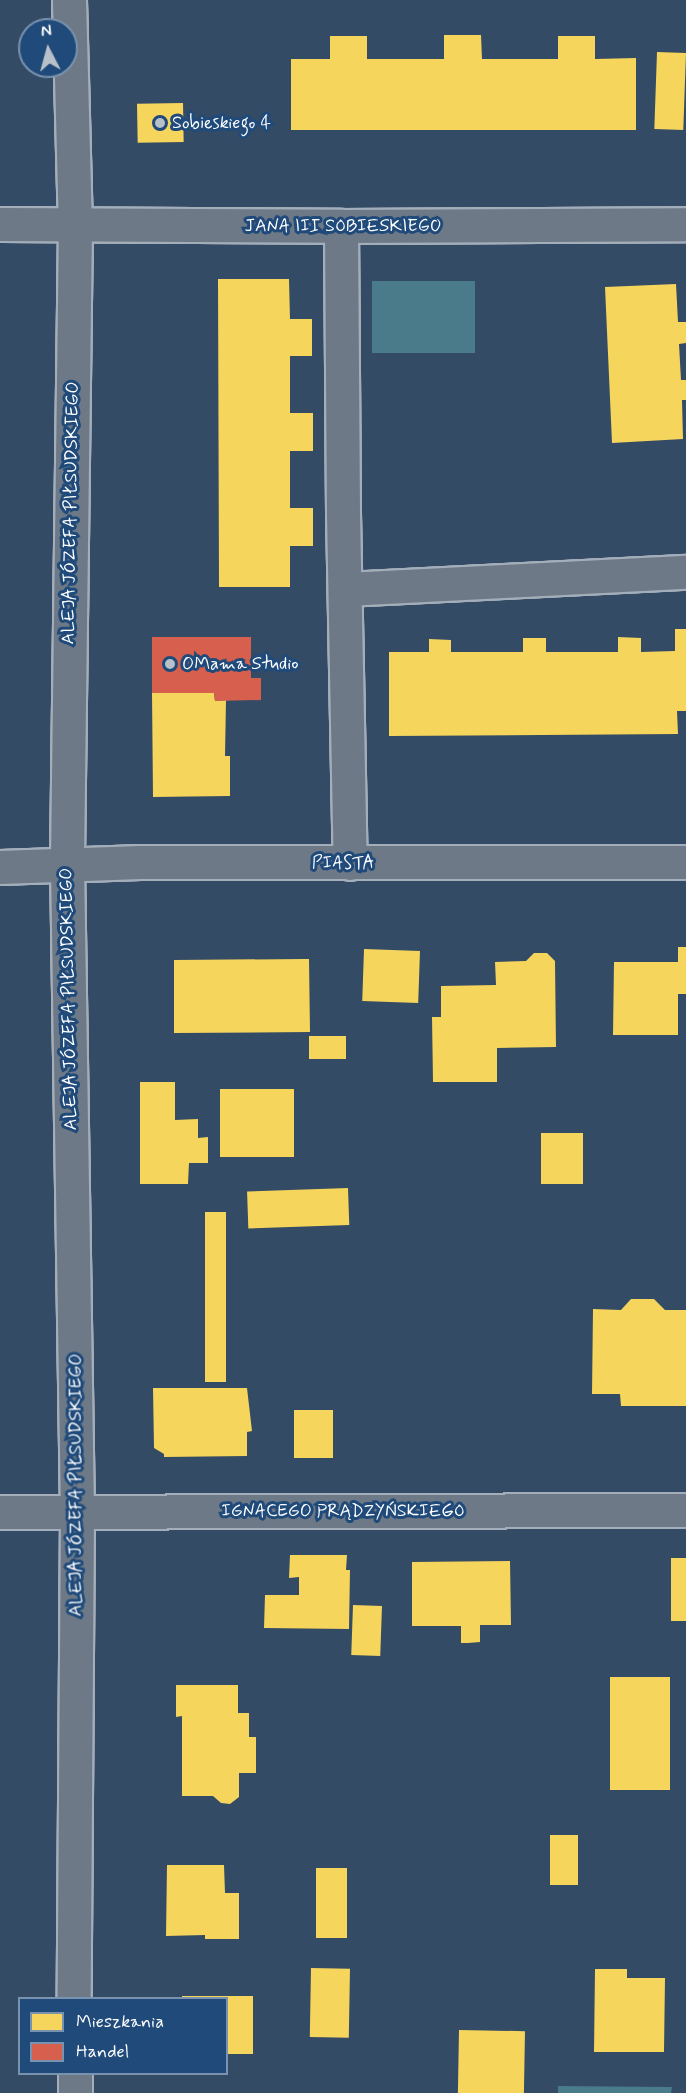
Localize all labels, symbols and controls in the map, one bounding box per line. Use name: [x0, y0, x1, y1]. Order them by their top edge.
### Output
north arrow: [18, 18, 78, 78]
text: N: [40, 21, 53, 43]
place label: Sobieskiego 4: [172, 112, 271, 134]
marker: Sobieskiego 4: [153, 116, 167, 130]
street label: JANA III SOBIESKIEGO: [242, 215, 444, 237]
street label: ALEJA JÓZEFA PIŁSUDSKIEGO: [58, 380, 84, 646]
place label: OMama Studio: [182, 653, 299, 675]
marker: OMama Studio: [163, 657, 177, 671]
street label: PIASTA: [312, 852, 374, 874]
street label: ALEJA JÓZEFA PIŁSUDSKIEGO: [56, 866, 82, 1132]
street label: ALEJA JÓZEFA PIŁSUDSKIEGO: [65, 1352, 87, 1618]
street label: IGNACEGO PRĄDZYŃSKIEGO: [222, 1500, 464, 1522]
legend: [18, 1997, 228, 2075]
text: Mieszkania: [76, 2010, 164, 2034]
text: Handel: [76, 2040, 129, 2064]

